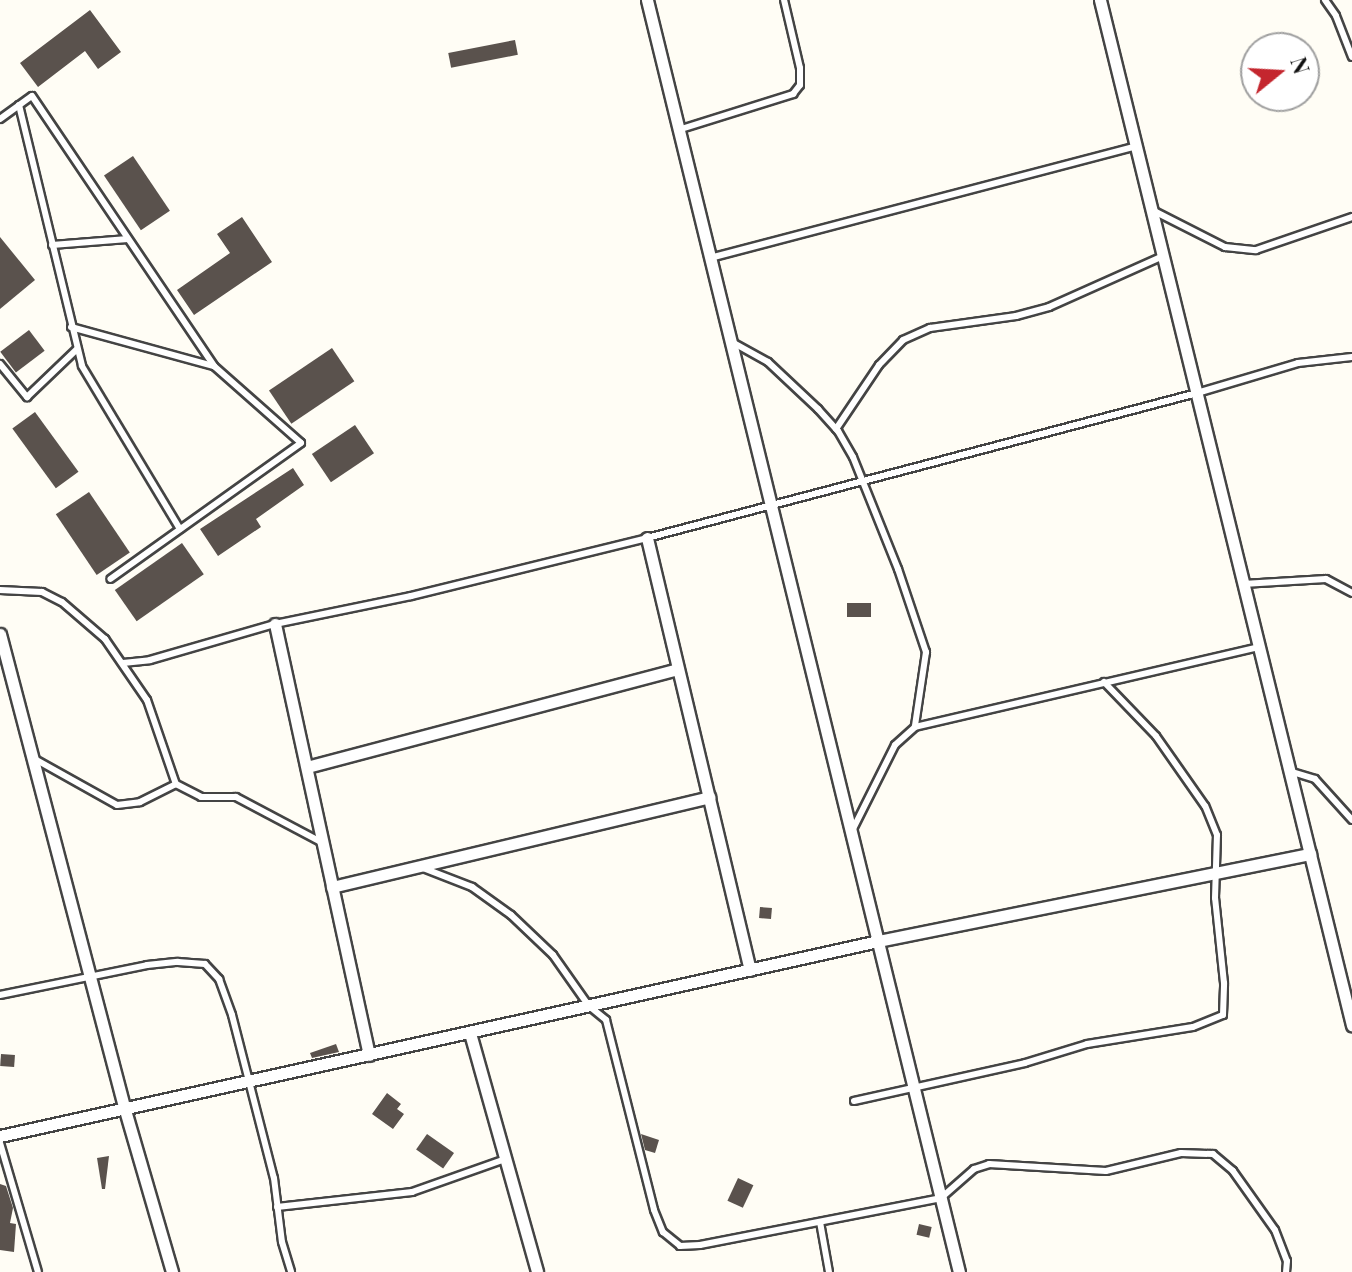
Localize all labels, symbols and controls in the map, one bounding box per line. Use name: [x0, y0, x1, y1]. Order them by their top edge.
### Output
north arrow: [1240, 32, 1320, 112]
text: N: [1284, 53, 1318, 77]

